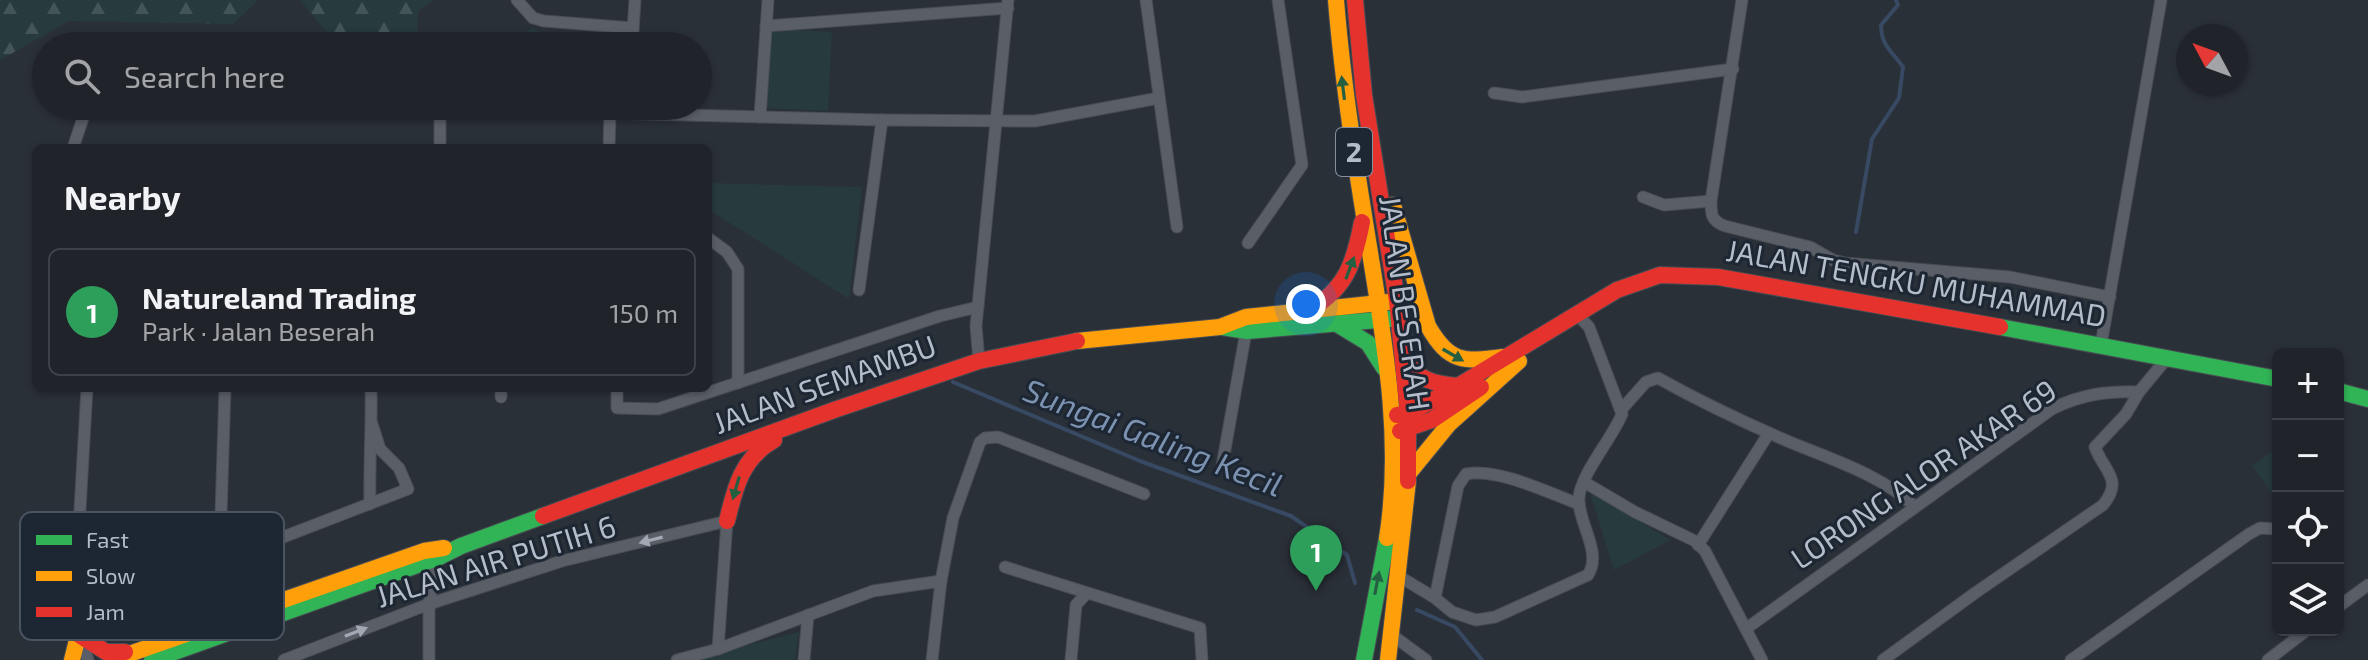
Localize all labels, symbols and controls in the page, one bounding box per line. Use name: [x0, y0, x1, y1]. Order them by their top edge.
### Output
north arrow: [2176, 24, 2248, 96]
search box: [32, 32, 712, 120]
icon: search: [60, 54, 104, 98]
text: Search here: [124, 58, 285, 94]
one-way arrow: [1337, 75, 1350, 100]
road number: 2: [1336, 128, 1372, 176]
text: Nearby: [64, 176, 181, 217]
street label: JALAN BESERAH: [1373, 193, 1439, 413]
street label: JALAN TENGKU MUHAMMAD: [1724, 231, 2109, 333]
one-way arrow: [1344, 256, 1357, 280]
text: Natureland Trading: [142, 279, 416, 315]
your location: [1286, 284, 1326, 324]
text: 1: [86, 297, 98, 328]
text: 150 m: [609, 297, 678, 328]
text: Park · Jalan Beserah: [142, 315, 375, 346]
street label: JALAN SEMAMBU: [708, 326, 941, 440]
one-way arrow: [1442, 347, 1465, 362]
map controls: [2272, 348, 2344, 636]
button: +: [2272, 348, 2344, 420]
water label: Sungai Galing Kecil: [1019, 369, 1289, 504]
street label: LORONG ALOR AKAR 69: [1783, 371, 2062, 576]
button: −: [2272, 420, 2344, 492]
one-way arrow: [729, 476, 742, 500]
button: locate: [2272, 492, 2344, 564]
street label: JALAN AIR PUTIH 6: [371, 507, 620, 614]
legend: [20, 512, 284, 640]
pin: 1: [1290, 525, 1342, 591]
text: Fast: [86, 526, 129, 552]
one-way arrow: [639, 534, 664, 546]
text: Slow: [86, 562, 135, 588]
button: layers: [2272, 564, 2344, 636]
one-way arrow: [1372, 570, 1384, 595]
text: Jam: [86, 598, 125, 624]
one-way arrow: [344, 625, 368, 638]

